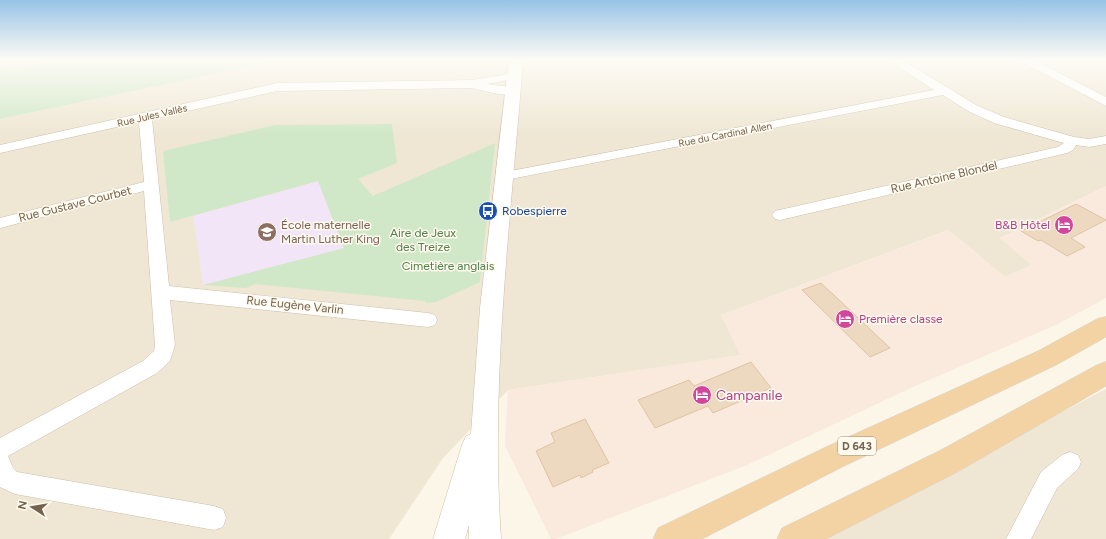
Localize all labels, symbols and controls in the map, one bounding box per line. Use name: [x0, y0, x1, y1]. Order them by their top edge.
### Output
street label: Rue Jules Vallès: [116, 101, 189, 130]
street label: Rue du Cardinal Allen: [677, 119, 773, 150]
street label: Rue Antoine Blondel: [889, 158, 999, 196]
street label: Rue Gustave Courbet: [17, 183, 133, 225]
bus stop icon: Robespierre: [477, 200, 499, 222]
place label: Robespierre: [502, 204, 567, 218]
hotel icon: B&B Hôtel: [1053, 214, 1075, 236]
place label: École maternelle Martin Luther King: [281, 218, 380, 246]
place label: B&B Hôtel: [995, 218, 1050, 232]
school or university icon: École maternelle Martin Luther King: [256, 221, 278, 243]
park label: Aire de Jeux des Treize: [390, 226, 456, 254]
park label: Cimetière anglais: [402, 259, 495, 273]
street label: Rue Eugène Varlin: [246, 293, 345, 317]
hotel icon: Première classe: [834, 308, 856, 330]
place label: Première classe: [859, 312, 943, 326]
hotel icon: Campanile: [691, 384, 713, 406]
place label: Campanile: [716, 387, 783, 404]
road number: D 643: [838, 437, 876, 455]
north arrow: [12, 487, 52, 527]
text: N: [15, 500, 30, 511]

